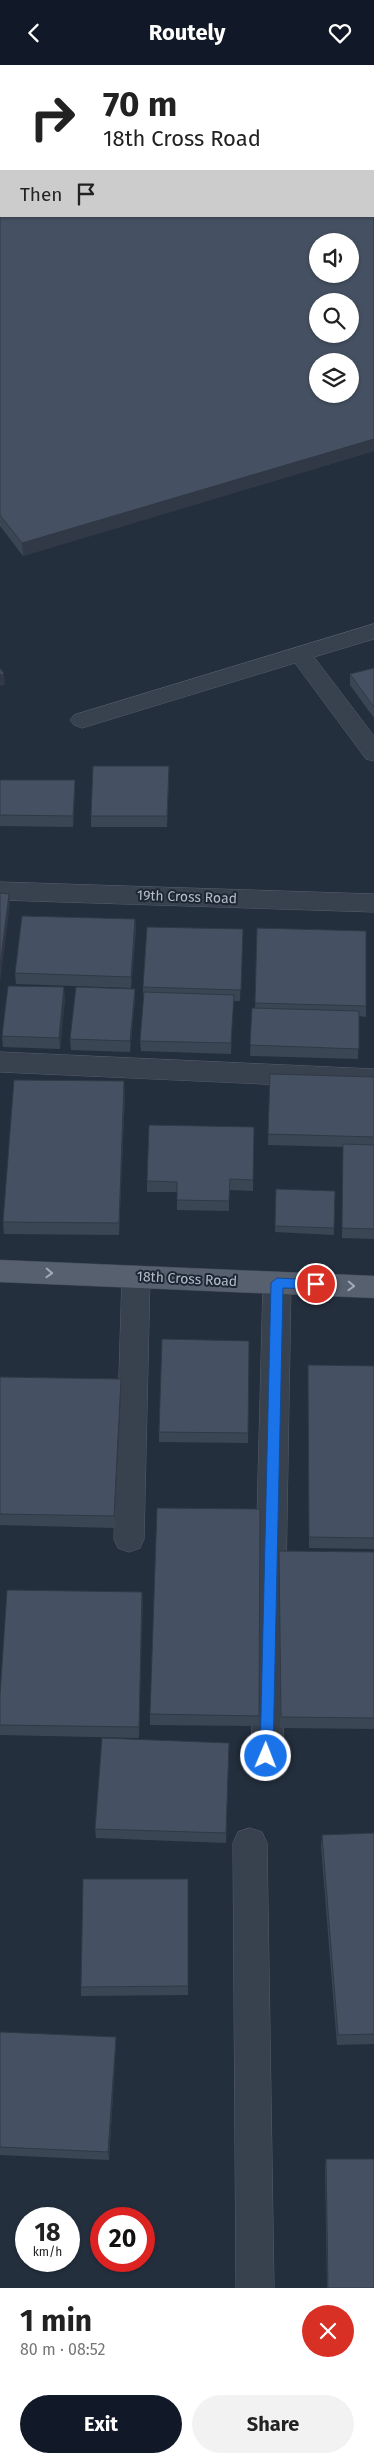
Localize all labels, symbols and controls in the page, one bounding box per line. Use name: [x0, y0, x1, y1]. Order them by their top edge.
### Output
icon: back: [20, 19, 48, 47]
text: Routely: [149, 19, 225, 46]
icon: heart: [326, 19, 354, 47]
text: 70 m: [103, 83, 177, 125]
icon: right: [20, 85, 85, 150]
text: 18th Cross Road: [103, 125, 261, 152]
icon: arrive: [72, 180, 100, 208]
text: Then: [20, 183, 62, 206]
map controls: [309, 233, 359, 403]
button: sound: [309, 233, 359, 283]
button: search: [309, 293, 359, 343]
button: layers: [309, 353, 359, 403]
street label: 19th Cross Road: [137, 887, 237, 907]
pin: [295, 1263, 337, 1305]
one-way arrow: [45, 1268, 53, 1278]
street label: 18th Cross Road: [136, 1268, 238, 1290]
icon: arrive: [302, 1270, 330, 1298]
one-way arrow: [347, 1280, 355, 1291]
position arrow: [239, 1729, 291, 1781]
speed limit sign: 20: [90, 2207, 155, 2272]
text: 18: [34, 2218, 61, 2248]
text: km/h: [33, 2245, 62, 2259]
text: 1 min: [20, 2303, 92, 2339]
button: close: [302, 2305, 354, 2357]
text: 80 m · 08:52: [20, 2340, 105, 2359]
button: Exit: [20, 2395, 182, 2453]
button: Share: [192, 2395, 354, 2453]

